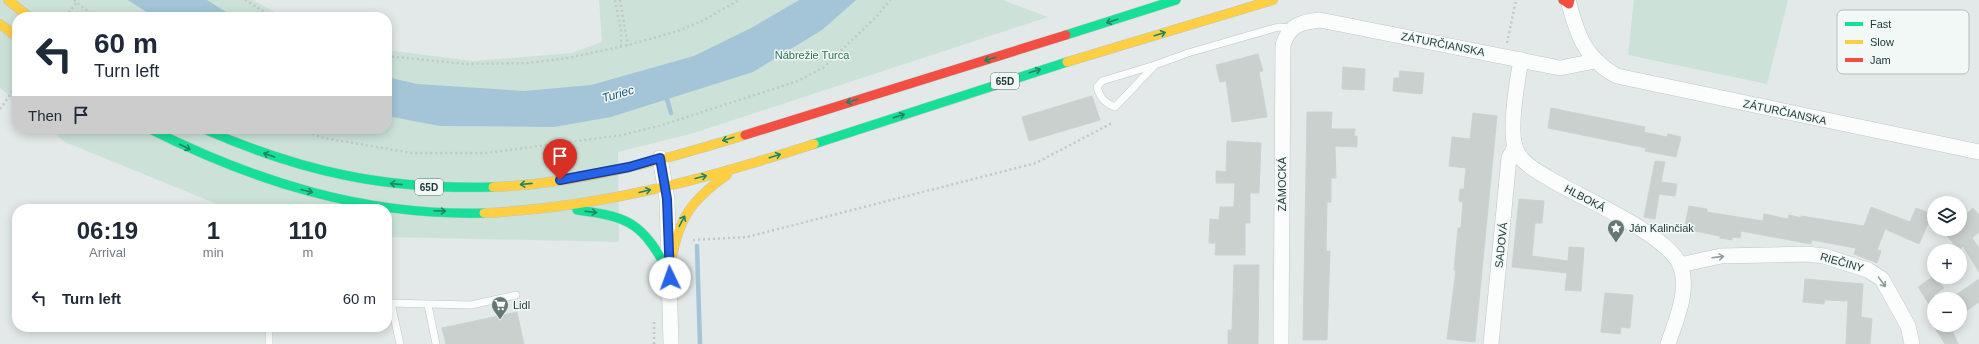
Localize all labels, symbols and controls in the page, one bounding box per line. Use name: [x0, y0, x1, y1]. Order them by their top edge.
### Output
legend: [1837, 10, 1969, 74]
one-way arrow: [1107, 17, 1119, 25]
text: Fast: [1870, 18, 1891, 30]
icon: left: [28, 28, 80, 80]
text: 60 m: [94, 28, 158, 59]
one-way arrow: [1153, 30, 1166, 37]
street label: ZÁTURČIANSKA: [1400, 30, 1486, 58]
text: Slow: [1870, 36, 1894, 48]
park label: Nábrežie Turca: [775, 49, 850, 61]
text: Jam: [1870, 54, 1891, 66]
one-way arrow: [983, 56, 996, 63]
text: Turn left: [94, 61, 159, 81]
one-way arrow: [1029, 67, 1042, 74]
road number: 65D: [991, 73, 1019, 89]
water label: Turiec: [600, 83, 636, 105]
street label: ZÁTURČIANSKA: [1742, 97, 1828, 127]
one-way arrow: [846, 98, 859, 105]
icon: arrive: [70, 104, 92, 126]
text: Then: [28, 107, 62, 124]
one-way arrow: [892, 112, 905, 119]
one-way arrow: [721, 136, 734, 143]
pin: [543, 139, 577, 180]
one-way arrow: [179, 144, 191, 151]
icon: arrive: [549, 145, 571, 167]
one-way arrow: [263, 151, 276, 158]
one-way arrow: [768, 152, 781, 159]
street label: ZÁMOCKÁ: [1276, 156, 1288, 211]
one-way arrow: [695, 173, 708, 180]
road number: 65D: [415, 179, 443, 195]
one-way arrow: [390, 180, 403, 187]
one-way arrow: [519, 180, 532, 188]
street label: HLBOKÁ: [1562, 182, 1608, 214]
one-way arrow: [638, 187, 651, 194]
one-way arrow: [300, 188, 313, 196]
map controls: [1927, 196, 1967, 332]
button: layers: [1927, 196, 1967, 236]
one-way arrow: [433, 207, 446, 215]
one-way arrow: [584, 208, 597, 216]
one-way arrow: [678, 215, 686, 227]
text: 06:19: [77, 217, 138, 244]
text: 1: [207, 217, 220, 244]
text: 110: [289, 217, 327, 244]
place icon: Ján Kalinčiak: [1606, 218, 1626, 243]
street label: SADOVÁ: [1493, 221, 1509, 268]
place label: Ján Kalinčiak: [1629, 222, 1694, 234]
button: +: [1927, 244, 1967, 284]
text: Arrival: [89, 245, 126, 260]
text: min: [203, 245, 224, 260]
text: m: [302, 245, 313, 260]
street label: RIEČINY: [1819, 250, 1866, 274]
one-way arrow: [1711, 253, 1724, 260]
position arrow: [649, 257, 691, 299]
one-way arrow: [1878, 277, 1887, 288]
icon: left: [28, 287, 50, 309]
text: Turn left: [62, 290, 121, 307]
text: 60 m: [343, 290, 376, 307]
button: −: [1927, 292, 1967, 332]
supermarket icon: Lidl: [490, 295, 510, 320]
place label: Lidl: [513, 299, 530, 311]

